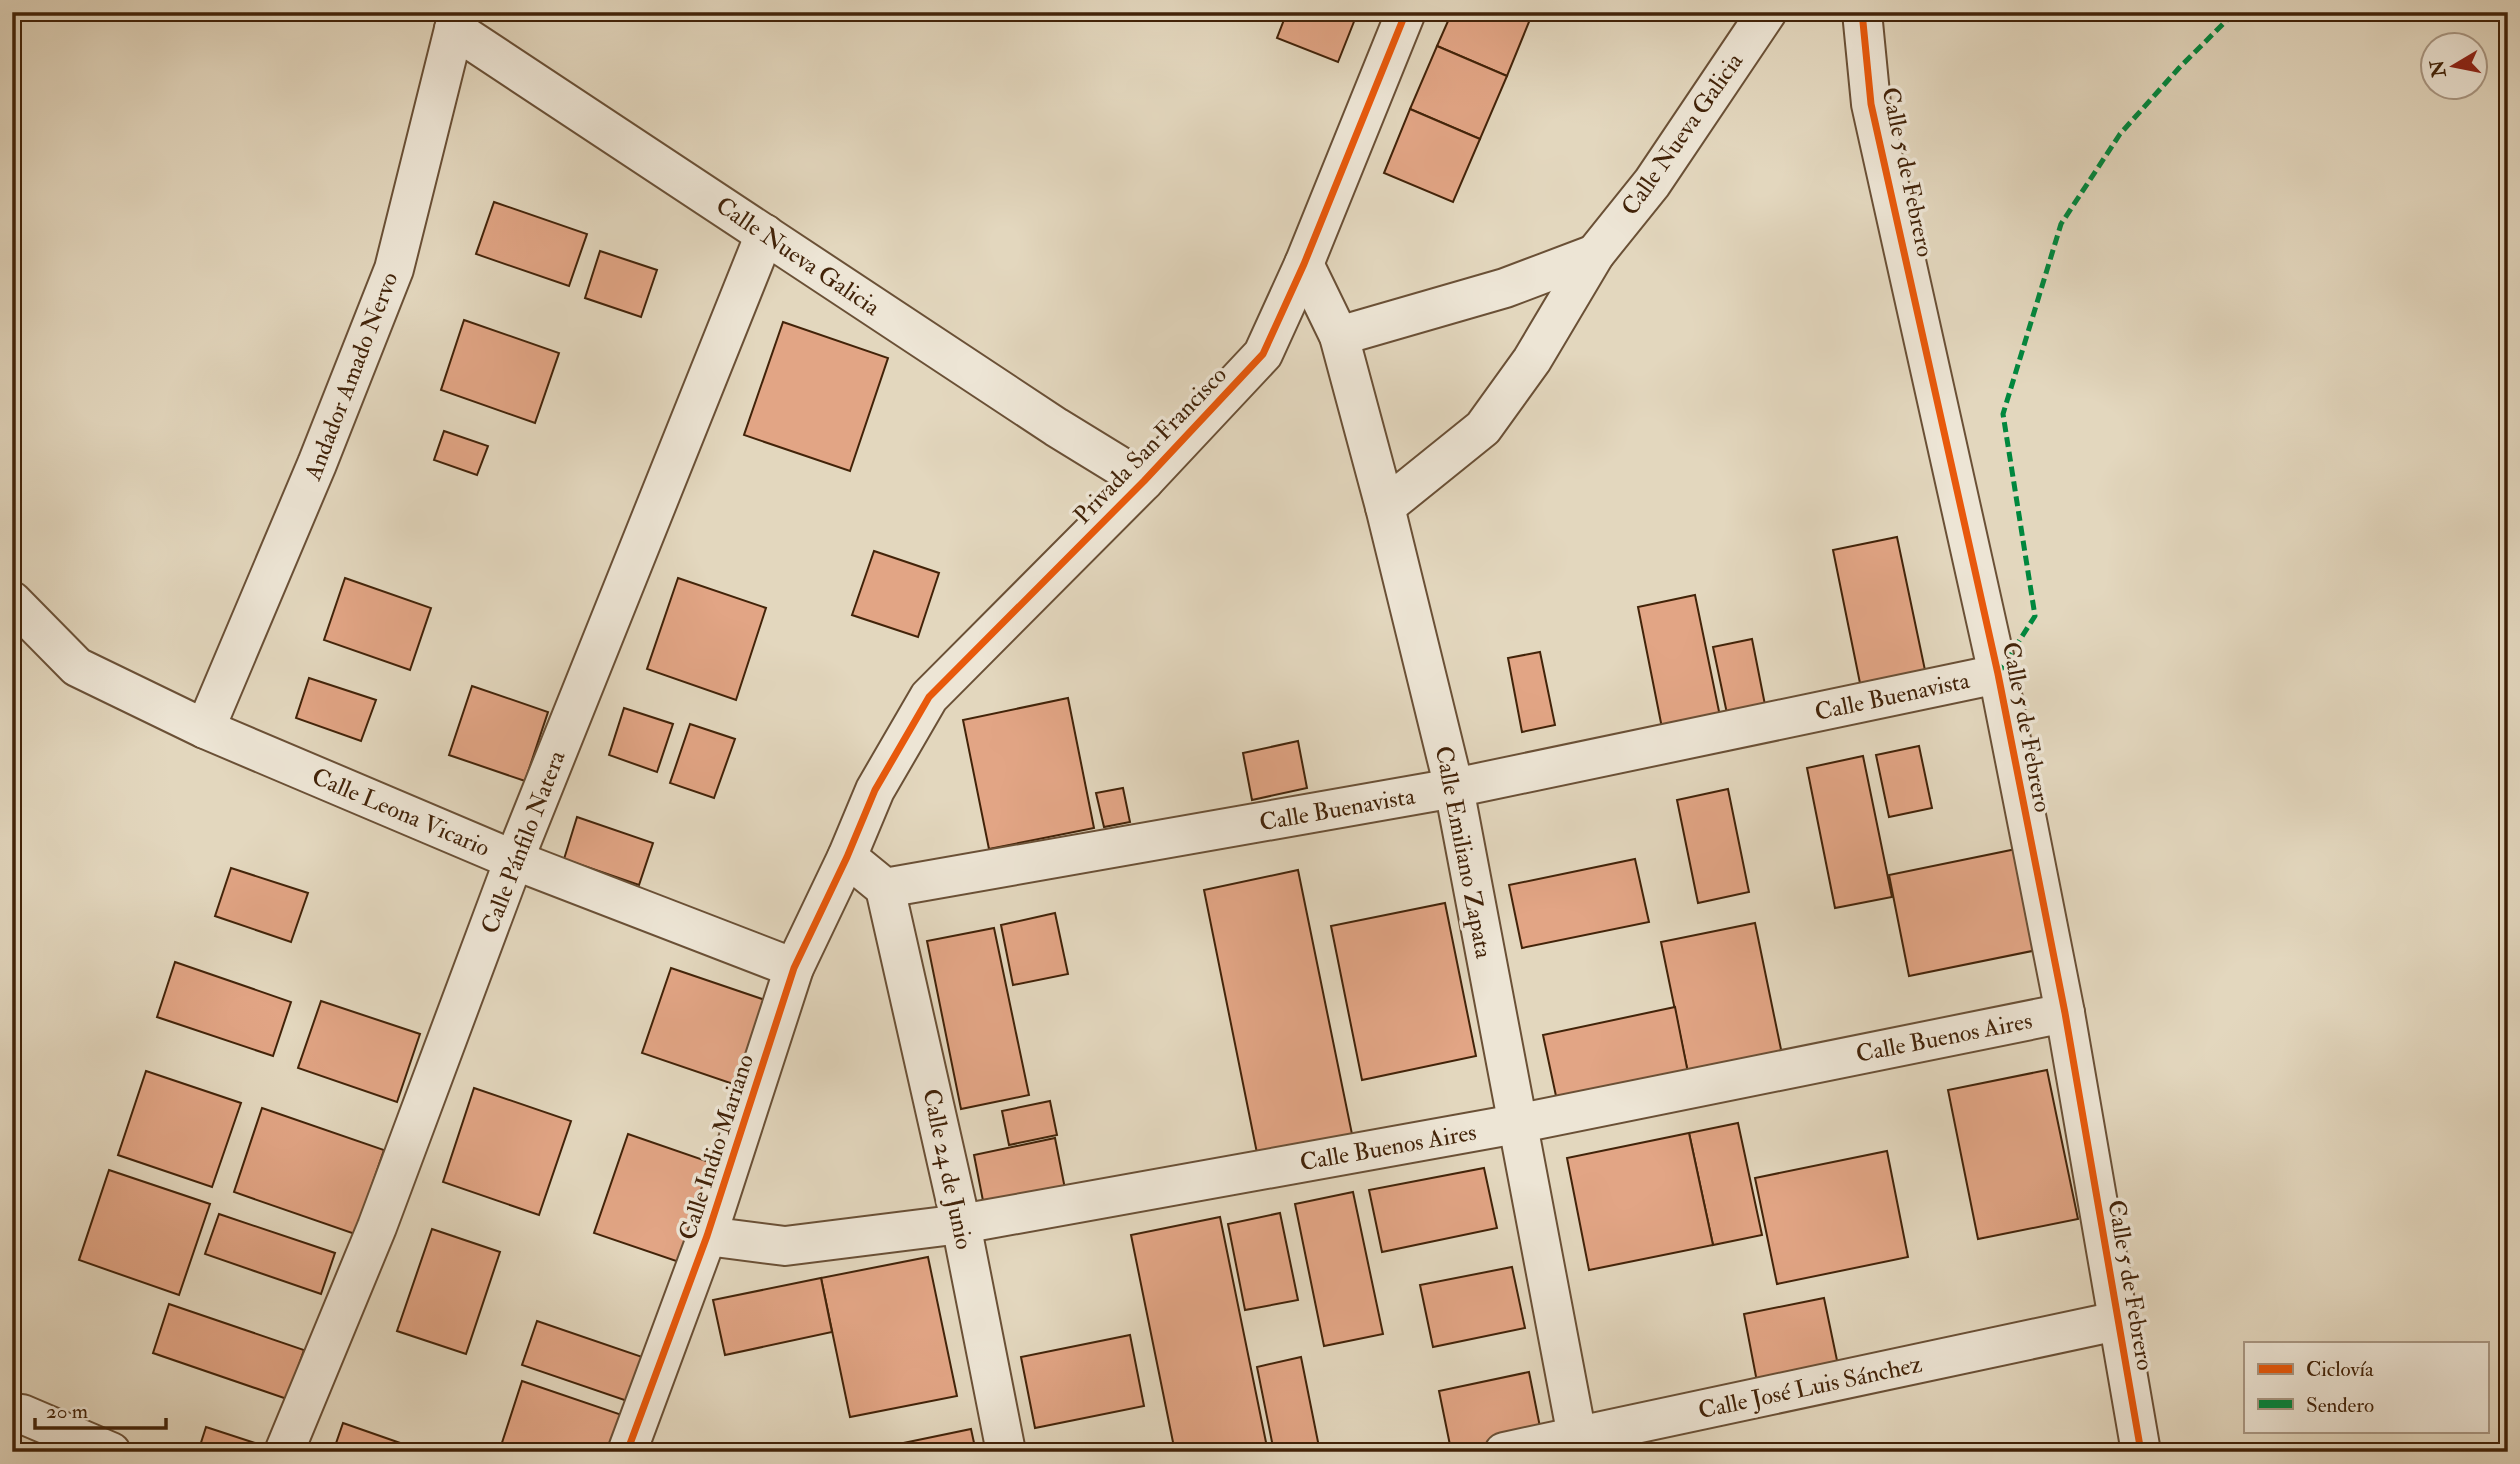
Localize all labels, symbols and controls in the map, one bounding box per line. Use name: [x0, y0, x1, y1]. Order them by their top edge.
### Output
north arrow: [2418, 32, 2488, 102]
street label: Calle Nueva Galicia: [1615, 46, 1751, 222]
text: N: [2425, 57, 2452, 80]
street label: Calle 5 de Febrero: [1874, 84, 1941, 260]
street label: Calle Nueva Galicia: [710, 190, 887, 323]
street label: Andador Amado Nervo: [297, 268, 405, 486]
street label: Privada San Francisco: [1067, 360, 1234, 531]
street label: Calle 5 de Febrero: [1995, 639, 2058, 815]
street label: Calle Buenavista: [1812, 665, 1973, 728]
street label: Calle Emiliano Zapata: [1428, 743, 1500, 962]
street label: Calle Pánfilo Natera: [474, 745, 573, 938]
street label: Calle Leona Vicario: [307, 761, 494, 864]
street label: Calle Buenavista: [1257, 780, 1418, 838]
street label: Calle Buenos Aires: [1853, 1005, 2035, 1070]
street label: Calle Indio Mariano: [672, 1050, 761, 1244]
street label: Calle 24 de Junio: [915, 1086, 980, 1252]
street label: Calle Buenos Aires: [1297, 1117, 1479, 1178]
street label: Calle 5 de Febrero: [2100, 1197, 2161, 1373]
legend: [2244, 1342, 2488, 1432]
street label: Calle José Luis Sánchez: [1696, 1349, 1925, 1426]
text: Ciclovía: [2306, 1356, 2374, 1383]
scale bar: [35, 1387, 166, 1431]
text: Sendero: [2306, 1392, 2374, 1419]
text: 20 m: [46, 1398, 88, 1425]

